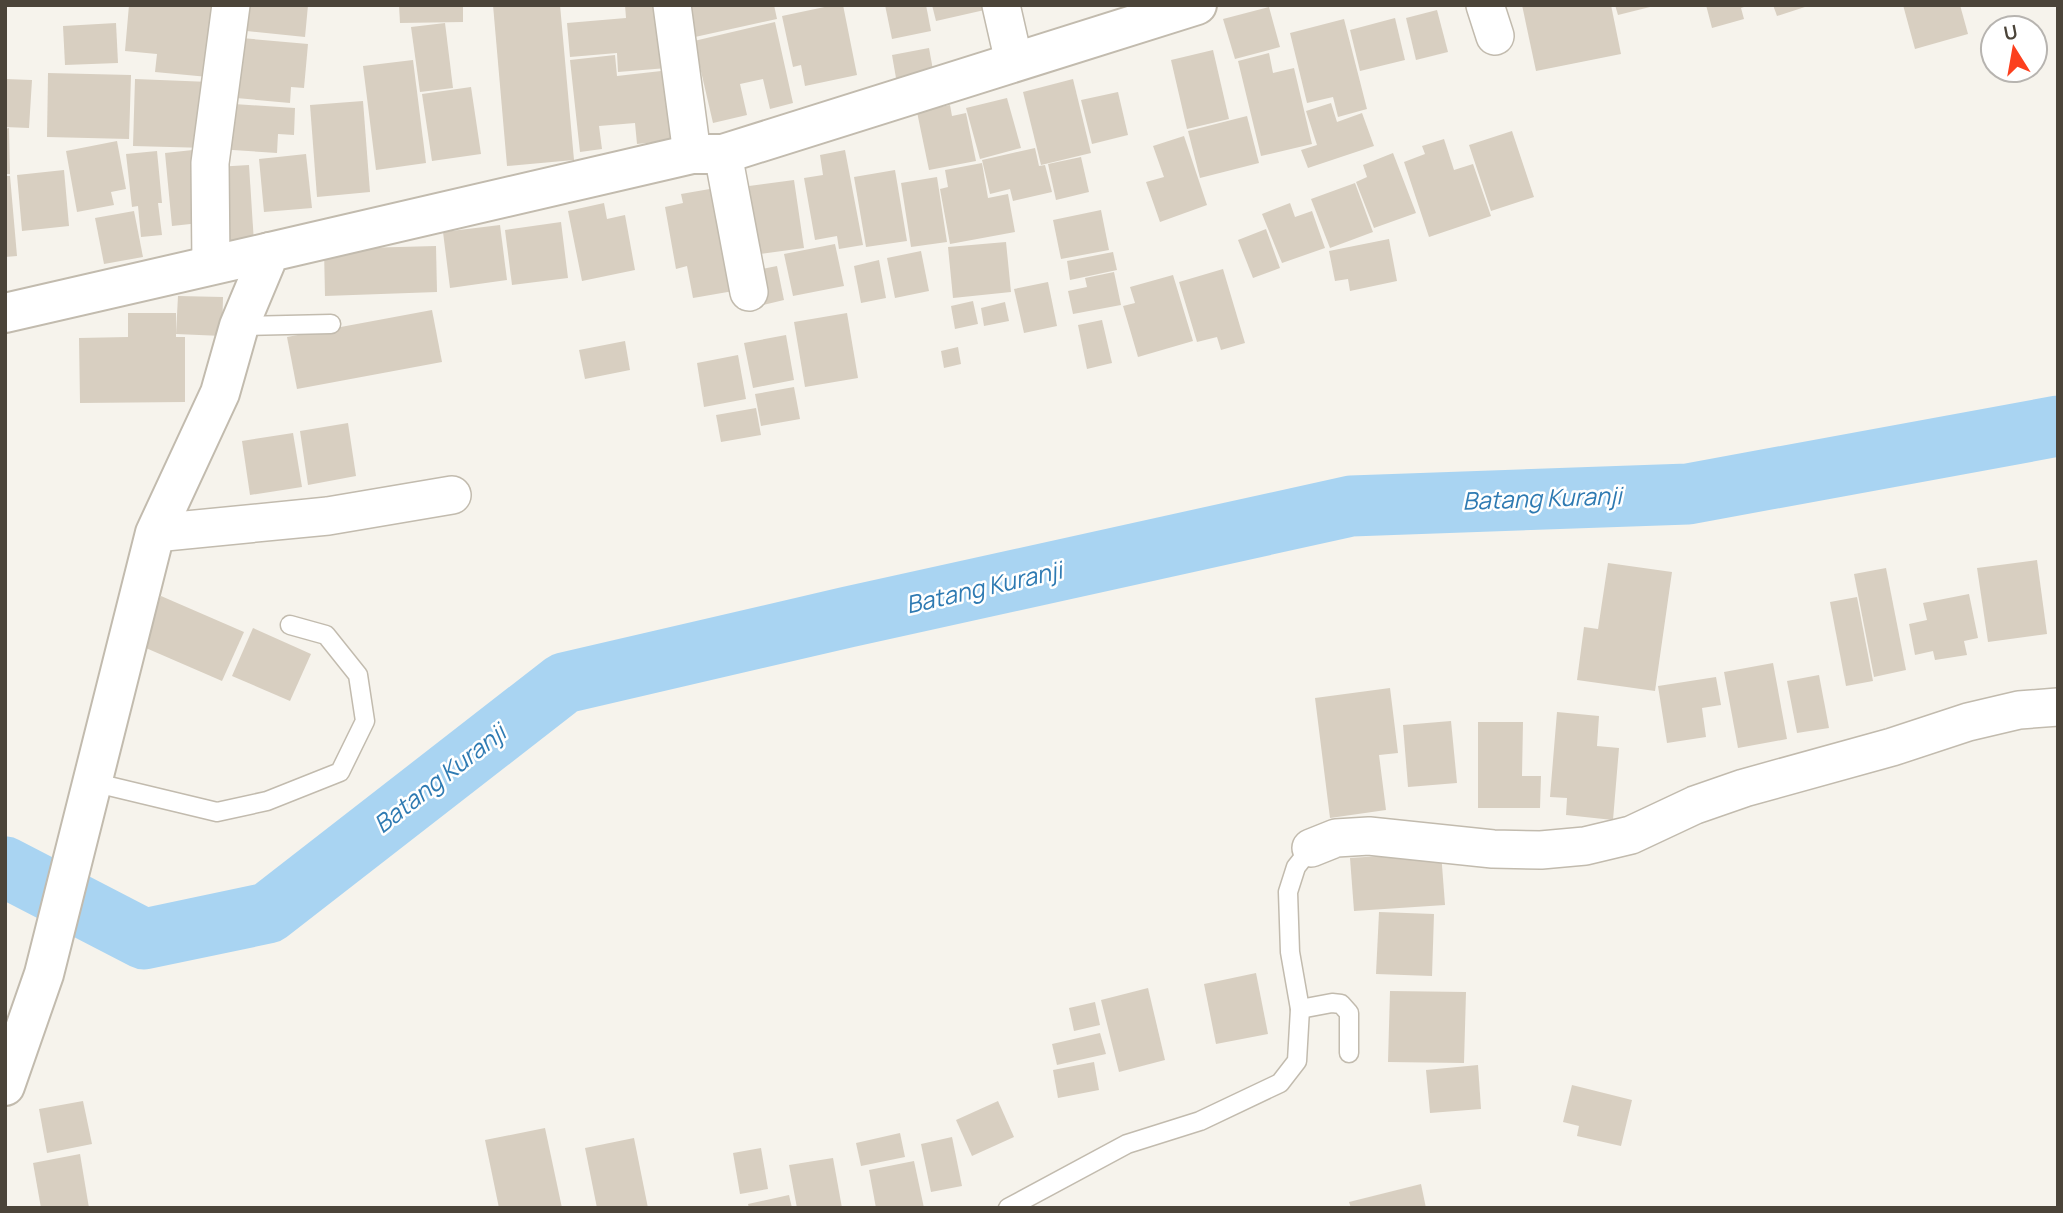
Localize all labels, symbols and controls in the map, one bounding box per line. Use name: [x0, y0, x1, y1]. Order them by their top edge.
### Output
north arrow: [1979, 14, 2049, 84]
text: U: [2002, 18, 2020, 46]
water label: Batang Kuranji: [1462, 478, 1626, 517]
water label: Batang Kuranji: [902, 552, 1068, 621]
water label: Batang Kuranji: [366, 714, 515, 840]

